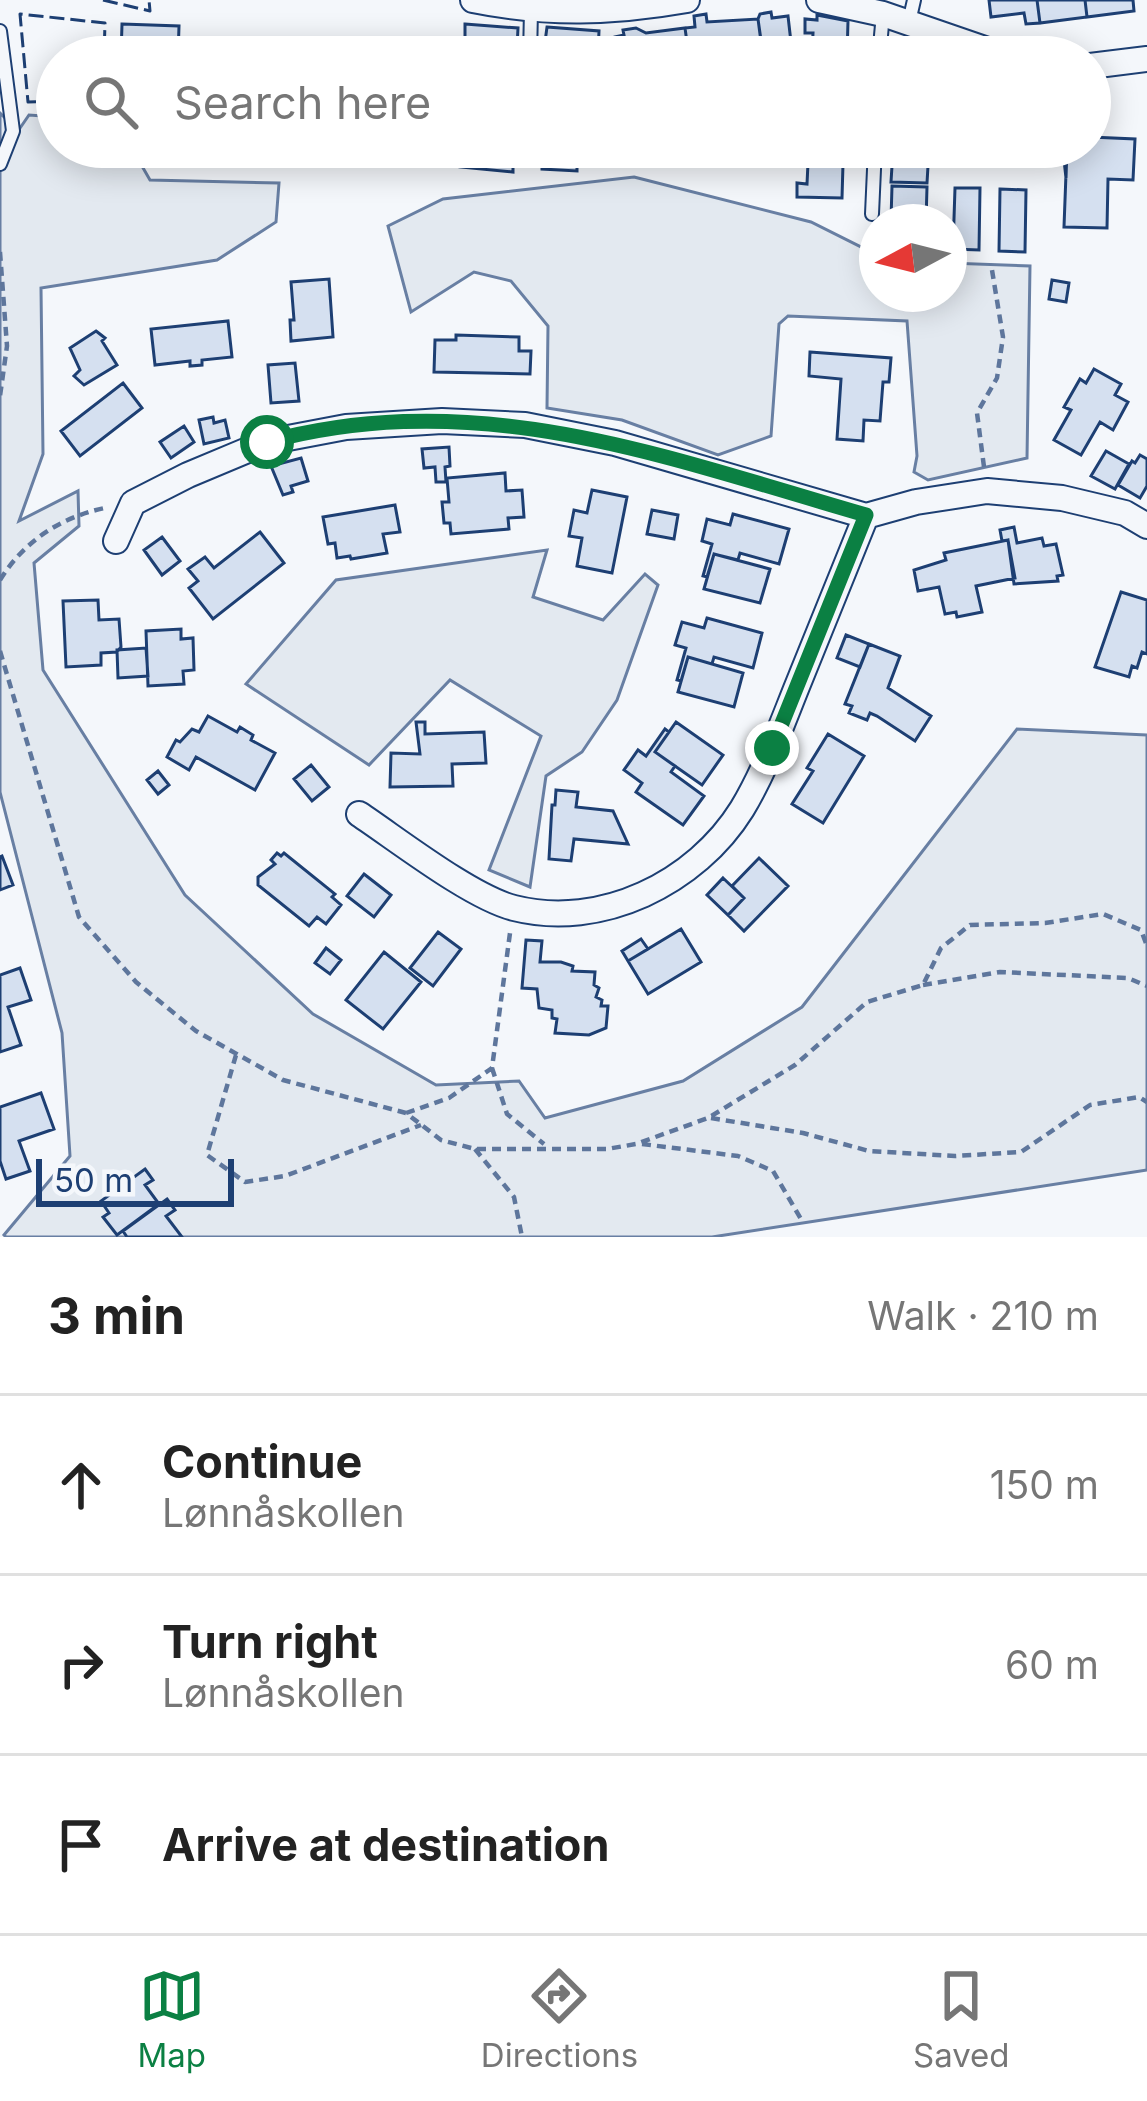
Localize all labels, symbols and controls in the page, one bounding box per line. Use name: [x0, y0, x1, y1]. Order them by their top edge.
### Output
search box: [36, 36, 1111, 168]
icon: search: [78, 69, 144, 135]
text: Search here: [174, 75, 431, 130]
north arrow: [859, 204, 967, 312]
route start: [240, 415, 294, 469]
route end: [745, 721, 799, 775]
scale bar: [36, 1153, 234, 1206]
text: 50 m: [54, 1160, 133, 1200]
text: 3 min: [48, 1285, 185, 1346]
text: Walk · 210 m: [867, 1292, 1099, 1339]
text: Continue: [162, 1434, 362, 1489]
icon: ahead: [48, 1452, 114, 1518]
text: 150 m: [990, 1461, 1099, 1508]
text: Lønnåskollen: [162, 1489, 405, 1536]
text: Turn right: [162, 1614, 378, 1669]
icon: right: [48, 1632, 114, 1698]
text: 60 m: [1005, 1641, 1099, 1688]
text: Lønnåskollen: [162, 1669, 405, 1716]
icon: arrive: [48, 1812, 114, 1878]
text: Arrive at destination: [162, 1817, 609, 1872]
tab: Map: [137, 1963, 206, 2075]
tab: Directions: [481, 1963, 638, 2075]
tab: Saved: [913, 1963, 1010, 2075]

